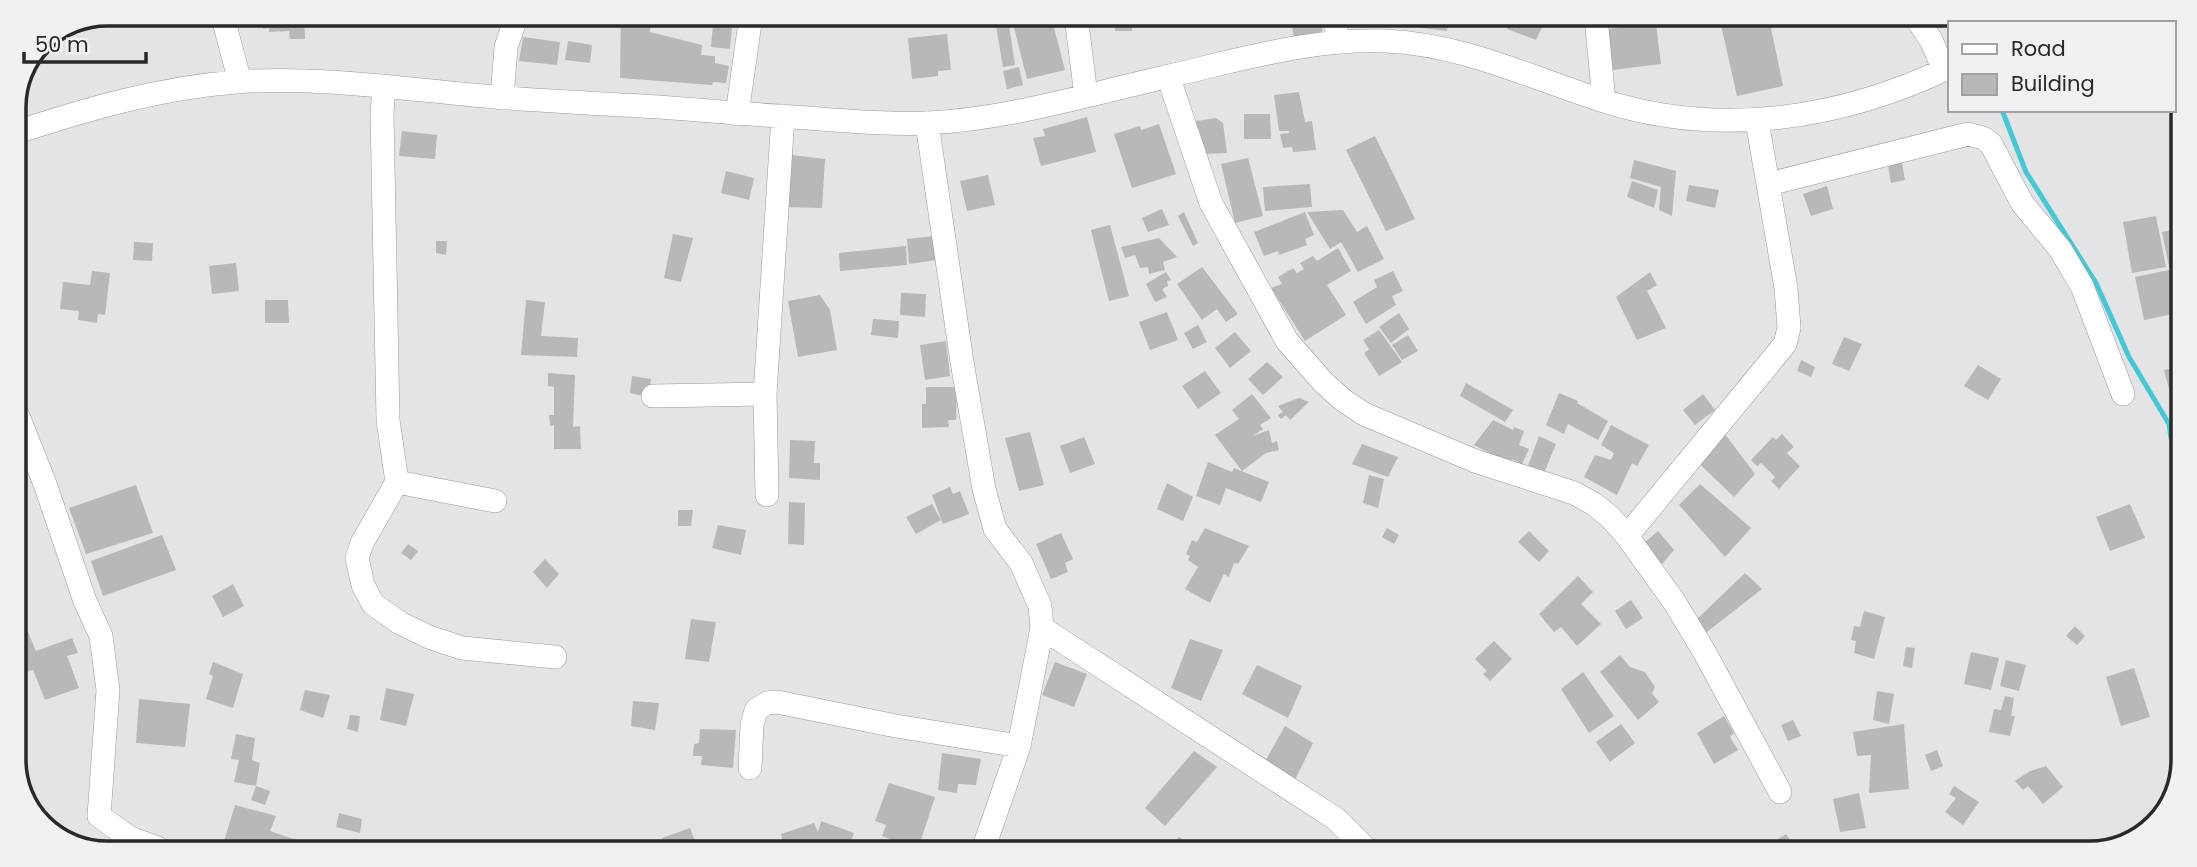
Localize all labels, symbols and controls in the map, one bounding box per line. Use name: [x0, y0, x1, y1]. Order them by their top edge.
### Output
scale bar: [24, 21, 147, 65]
legend: [1948, 21, 2176, 112]
text: 50 m: [35, 30, 89, 59]
text: Road: [2011, 34, 2066, 63]
text: Building: [2011, 69, 2095, 98]

